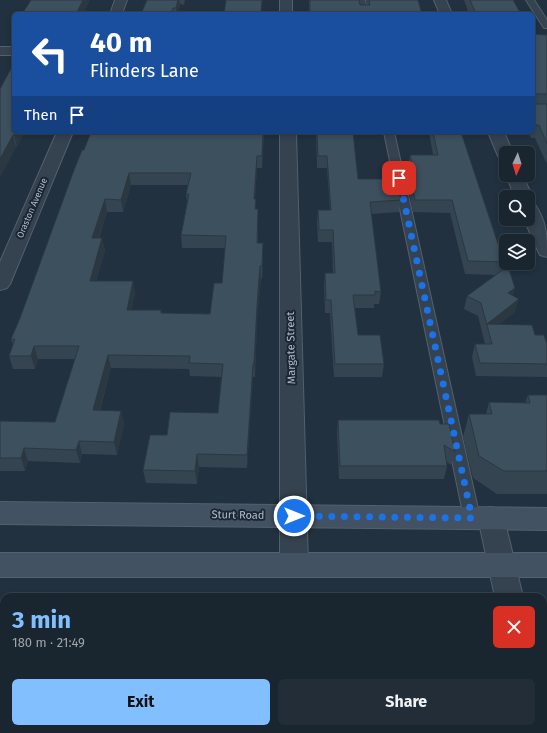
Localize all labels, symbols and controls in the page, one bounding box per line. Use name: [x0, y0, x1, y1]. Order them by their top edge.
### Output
text: 40 m: [90, 26, 153, 59]
icon: left: [24, 28, 76, 80]
text: Flinders Lane: [90, 60, 199, 82]
icon: arrive: [66, 104, 88, 126]
text: Then: [24, 106, 58, 124]
north arrow: [499, 146, 535, 182]
map controls: [499, 146, 535, 270]
pin: [382, 161, 416, 195]
icon: arrive: [388, 167, 410, 189]
street label: Oraston Avenue: [15, 176, 49, 240]
button: search: [499, 190, 535, 226]
button: layers: [499, 234, 535, 270]
street label: Margate Street: [284, 312, 298, 384]
position arrow: [273, 495, 315, 537]
street label: Sturt Road: [211, 508, 265, 522]
text: 3 min: [12, 606, 71, 634]
button: close: [493, 606, 535, 648]
text: 180 m · 21:49: [12, 635, 85, 650]
button: Exit: [12, 679, 270, 725]
button: Share: [278, 679, 535, 725]

